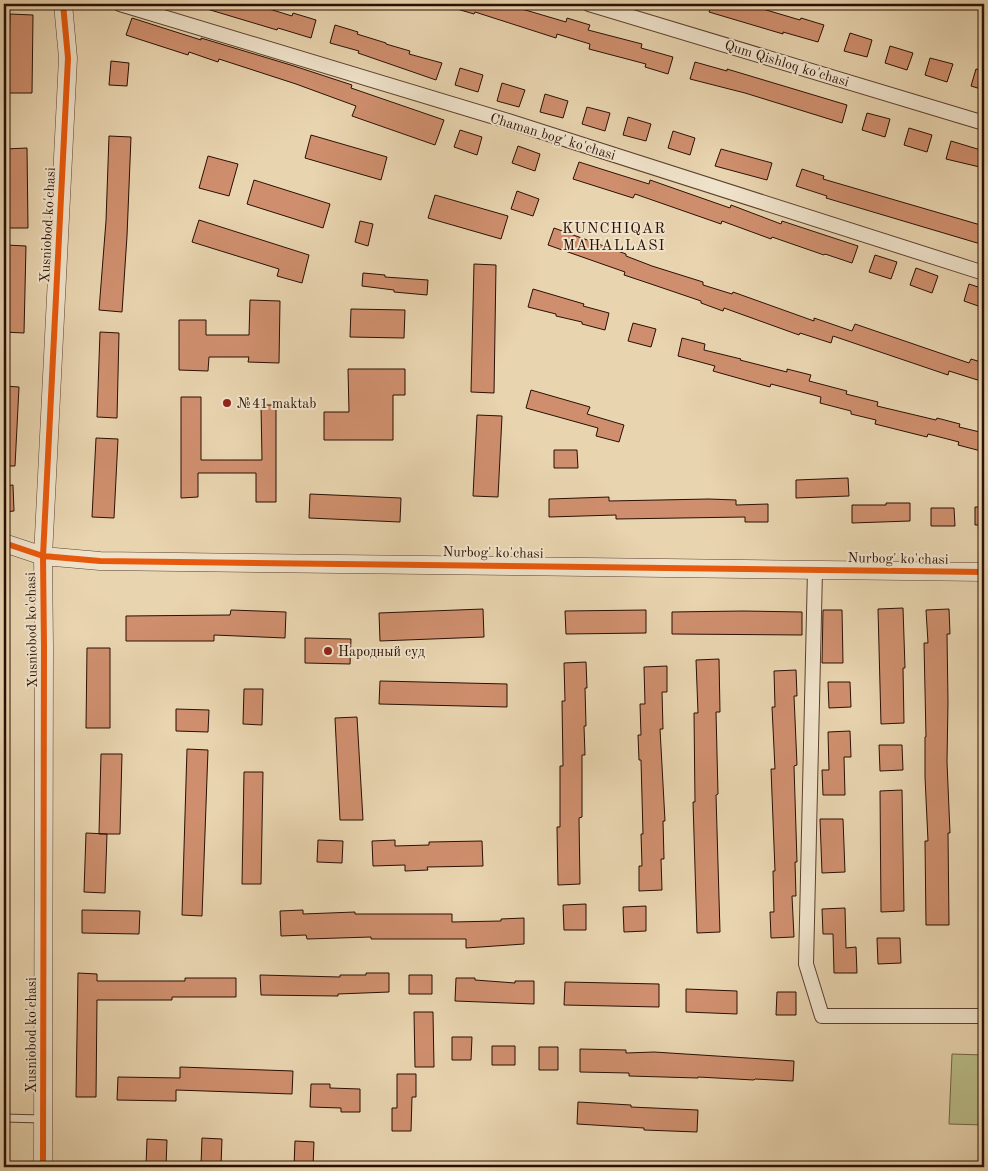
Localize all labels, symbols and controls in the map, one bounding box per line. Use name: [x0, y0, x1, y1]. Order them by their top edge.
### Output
street label: Qum Qishloq ko'chasi: [723, 38, 851, 90]
street label: Chaman bog' ko'chasi: [488, 111, 617, 163]
street label: Xusniobod ko'chasi: [38, 167, 58, 283]
district label: KUNCHIQAR MAHALLASI: [562, 222, 666, 254]
marker: №41 maktab: [221, 397, 233, 409]
place label: №41 maktab: [237, 397, 316, 411]
street label: Nurbog' ko'chasi: [442, 545, 544, 561]
street label: Nurbog' ko'chasi: [847, 551, 949, 567]
street label: Xusniobod ko'chasi: [24, 572, 40, 688]
marker: Народный суд: [322, 645, 334, 657]
place label: Народный суд: [338, 645, 425, 659]
street label: Xusniobod ko'chasi: [25, 977, 39, 1093]

